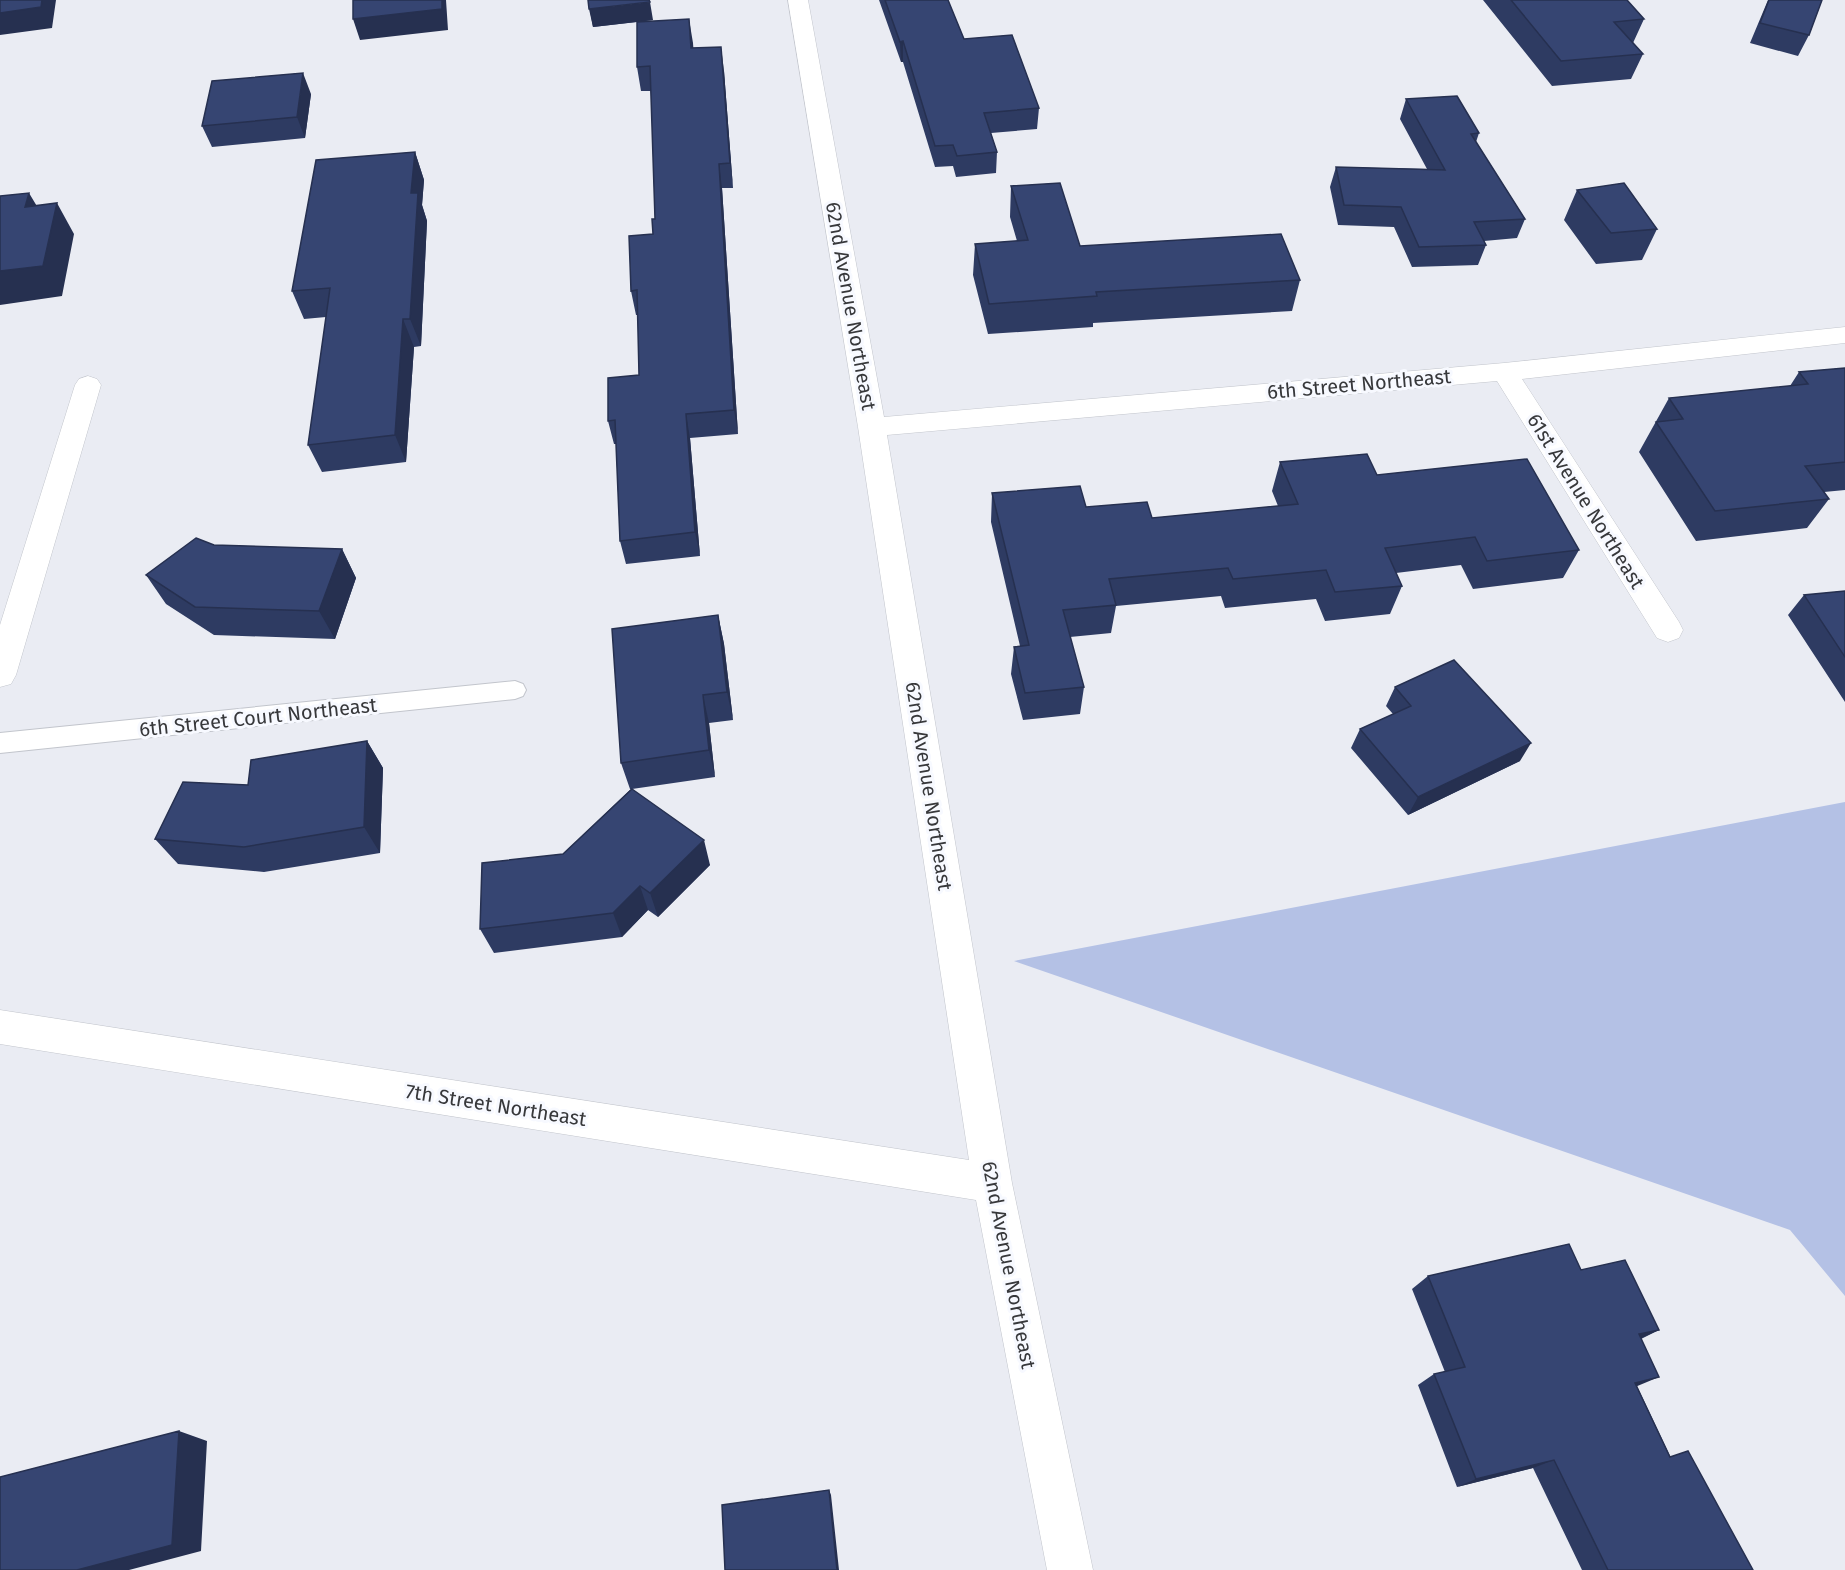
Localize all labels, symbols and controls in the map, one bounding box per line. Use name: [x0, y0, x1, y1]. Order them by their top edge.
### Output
street label: 62nd Avenue Northeast: [821, 200, 881, 413]
street label: 6th Street Northeast: [1266, 364, 1453, 404]
street label: 61st Avenue Northeast: [1522, 409, 1650, 594]
street label: 62nd Avenue Northeast: [901, 680, 957, 893]
street label: 6th Street Court Northeast: [138, 693, 379, 741]
street label: 7th Street Northeast: [404, 1079, 589, 1131]
street label: 62nd Avenue Northeast: [977, 1159, 1041, 1372]

